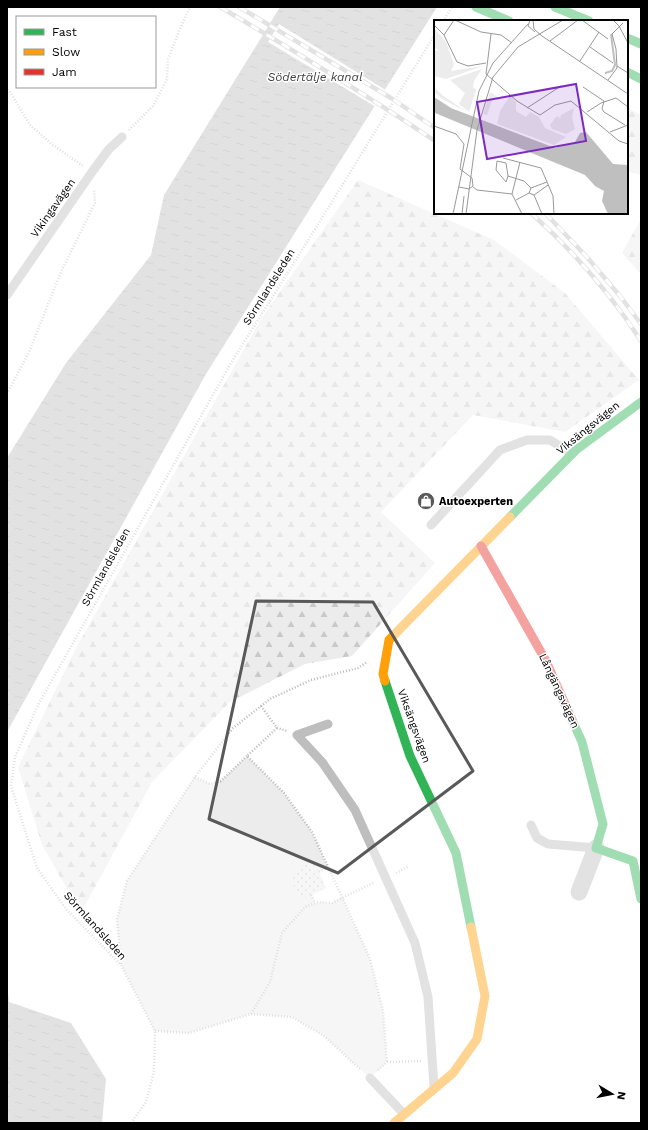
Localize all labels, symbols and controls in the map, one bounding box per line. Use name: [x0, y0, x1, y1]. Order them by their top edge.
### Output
legend: [16, 16, 156, 88]
inset map: [434, 20, 628, 214]
text: Fast: [52, 25, 77, 39]
text: Slow: [52, 45, 80, 59]
text: Jam: [52, 65, 77, 79]
water label: Södertälje kanal: [267, 70, 363, 84]
street label: Vikingavägen: [28, 176, 78, 240]
street label: Sörmlandsleden: [240, 246, 298, 328]
street label: Viksängsvägen: [554, 399, 622, 457]
shop icon: Autoexperten: [416, 491, 436, 511]
place label: Autoexperten: [439, 495, 513, 508]
street label: Sörmlandsleden: [79, 526, 133, 608]
street label: Långängsvägen: [536, 652, 582, 730]
street label: Viksängsvägen: [395, 687, 433, 765]
street label: Sörmlandsleden: [61, 889, 129, 963]
north arrow: [592, 1074, 632, 1114]
text: N: [614, 1091, 628, 1101]

